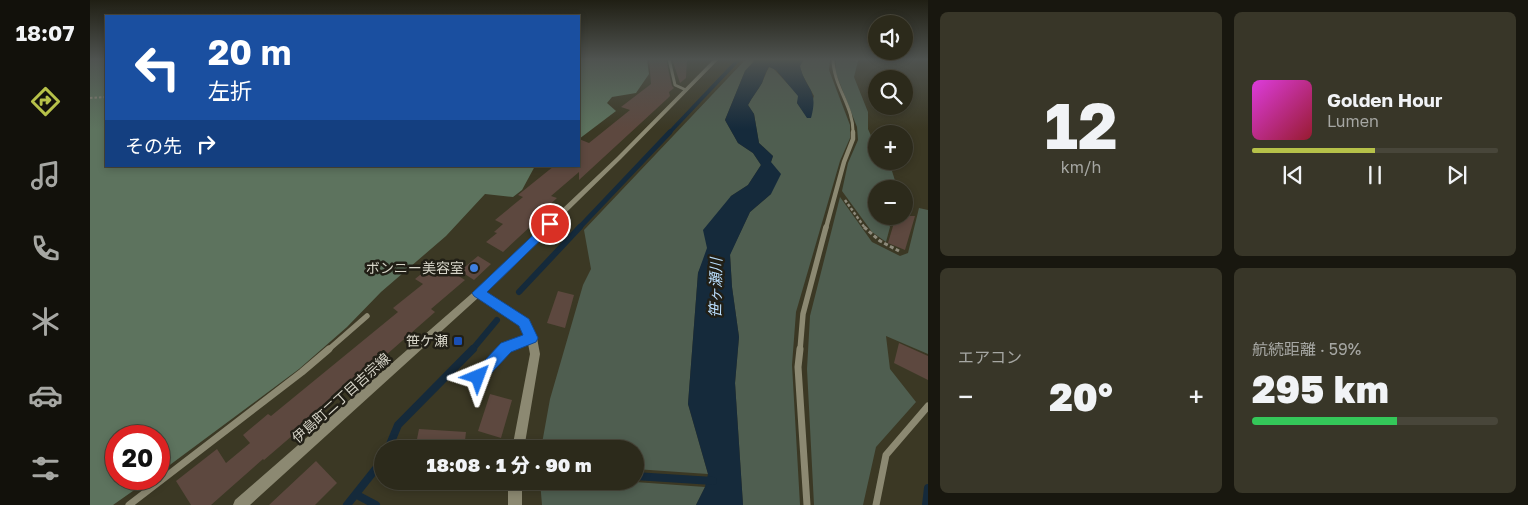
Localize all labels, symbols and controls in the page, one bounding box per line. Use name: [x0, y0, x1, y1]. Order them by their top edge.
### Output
map controls: [868, 15, 913, 225]
button: sound: [868, 15, 913, 60]
text: 18:07: [16, 19, 74, 46]
text: 20 m: [208, 31, 291, 73]
icon: left: [125, 35, 190, 100]
button: search: [868, 70, 913, 115]
text: 左折: [208, 77, 252, 104]
icon: directions: [28, 84, 63, 119]
text: 12: [1044, 85, 1118, 163]
text: Golden Hour: [1327, 88, 1442, 111]
text: Lumen: [1327, 111, 1379, 131]
button: +: [868, 125, 913, 170]
icon: right: [192, 130, 220, 158]
text: その先: [125, 134, 182, 157]
text: km/h: [1061, 157, 1101, 177]
icon: music: [28, 158, 63, 193]
icon: previous: [1279, 161, 1307, 189]
icon: pause: [1361, 161, 1389, 189]
icon: next: [1443, 161, 1471, 189]
button: −: [868, 180, 913, 225]
pin: [529, 203, 571, 245]
icon: arrive: [536, 210, 564, 238]
icon: phone: [28, 231, 63, 266]
water label: 笹ヶ瀬川: [705, 256, 725, 318]
place label: ボンニー美容室: [366, 259, 464, 276]
marker: ボンニー美容室: [468, 262, 480, 274]
icon: climate: [28, 304, 63, 339]
place label: 笹ケ瀬: [406, 332, 448, 349]
marker: 笹ケ瀬: [452, 335, 464, 347]
text: 航続距離 · 59%: [1252, 339, 1361, 359]
text: エアコン: [958, 347, 1022, 367]
street label: 伊島町二丁目吉宗線: [288, 349, 393, 446]
position arrow: [451, 350, 503, 402]
text: 295 km: [1252, 366, 1389, 411]
text: 20°: [1049, 374, 1113, 419]
icon: car: [28, 378, 63, 413]
text: −: [958, 380, 973, 413]
text: +: [1189, 380, 1204, 413]
speed limit sign: 20: [105, 425, 170, 490]
icon: filters: [28, 451, 63, 486]
text: 18:08 · 1 分 · 90 m: [426, 453, 592, 476]

